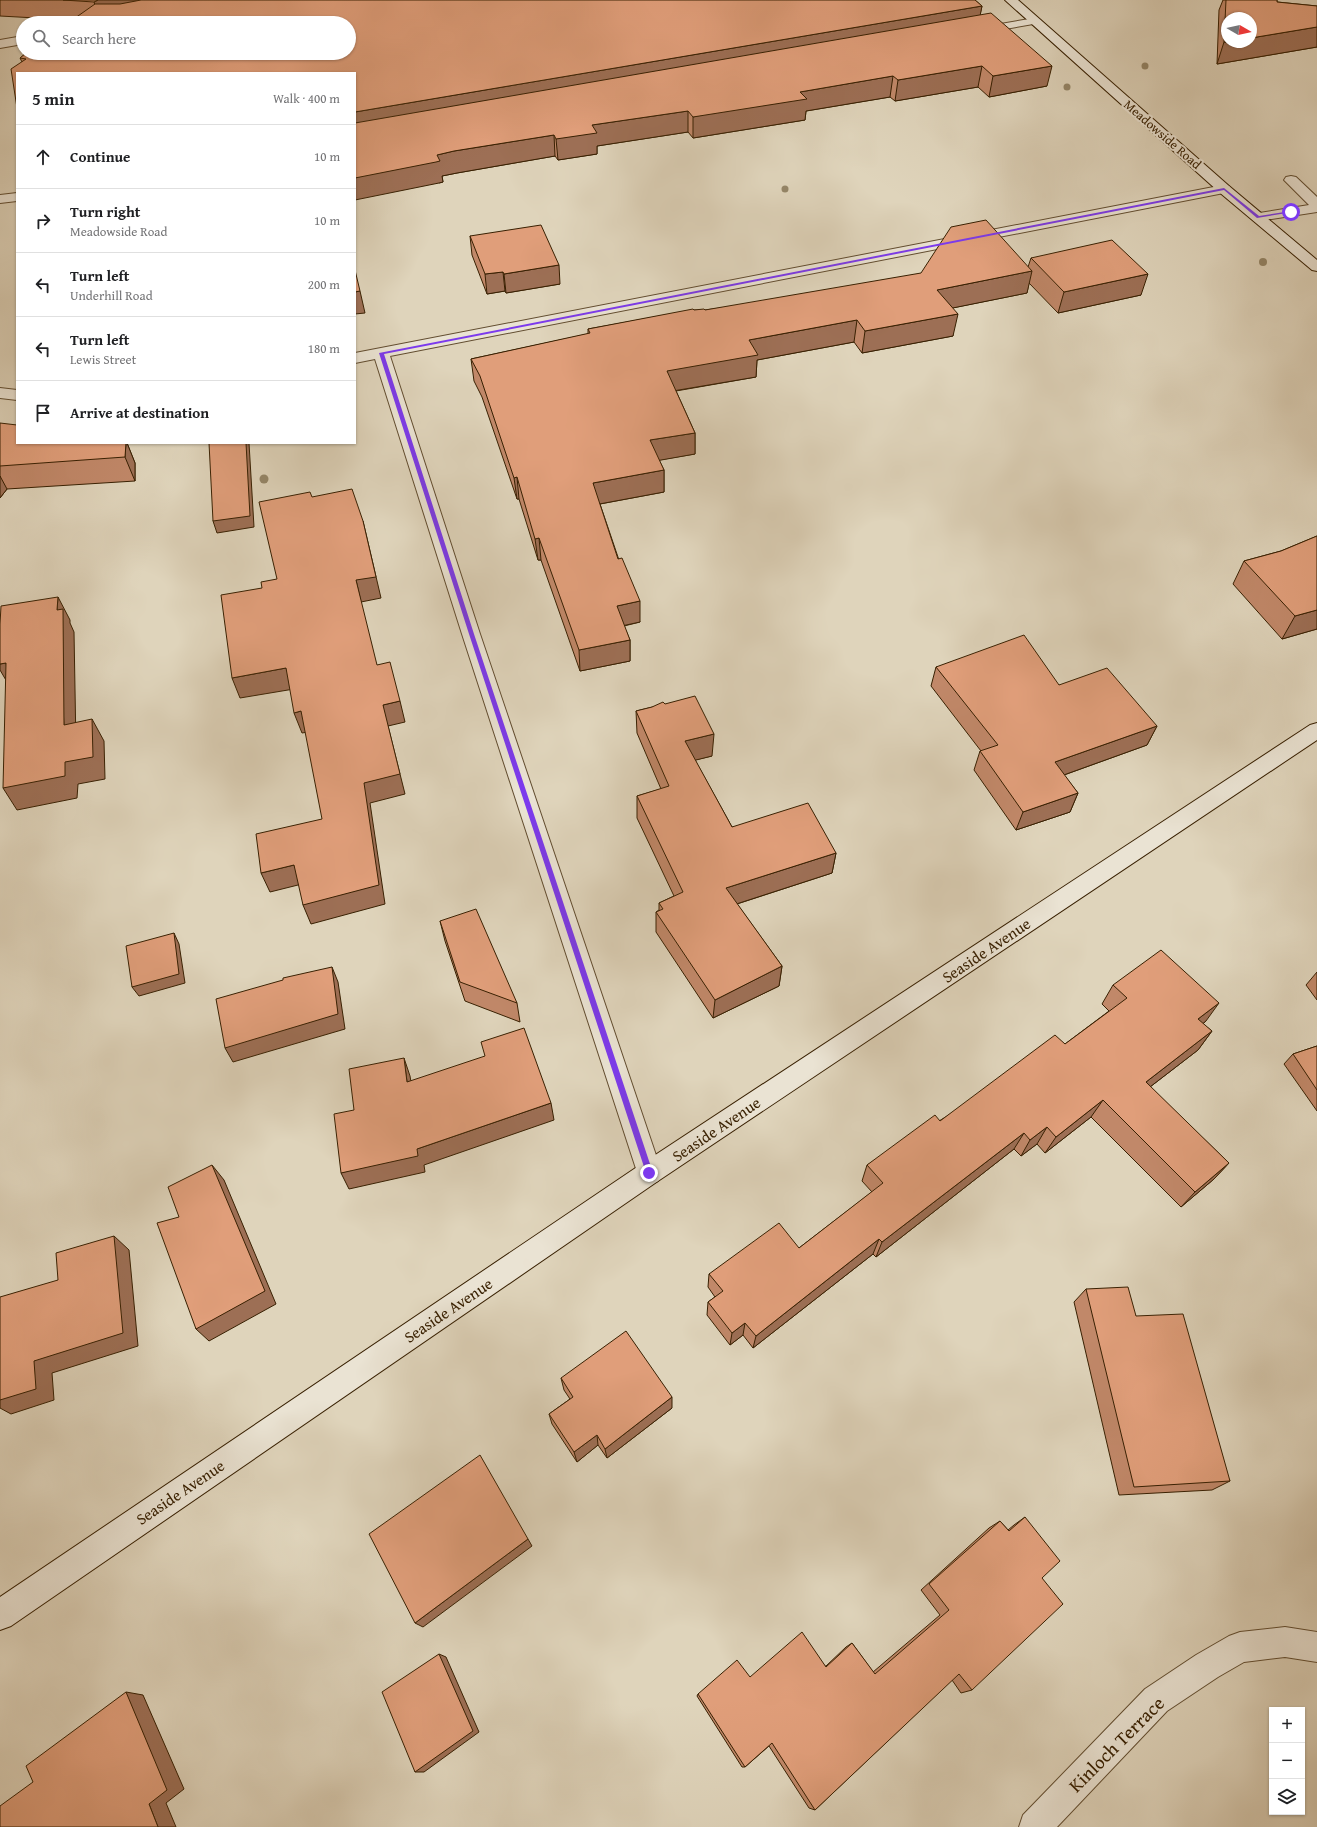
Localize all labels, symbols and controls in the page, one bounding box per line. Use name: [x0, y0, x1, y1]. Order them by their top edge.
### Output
north arrow: [1221, 12, 1257, 48]
search box: [16, 16, 356, 60]
icon: search: [30, 27, 52, 49]
text: Search here: [62, 28, 136, 49]
text: 5 min: [32, 86, 74, 111]
text: Walk · 400 m: [273, 89, 340, 108]
street label: Meadowside Road: [1120, 95, 1206, 174]
icon: ahead: [32, 146, 54, 168]
text: Continue: [70, 146, 131, 167]
text: 10 m: [314, 147, 340, 166]
text: Turn right: [70, 201, 141, 222]
route start: [1282, 203, 1300, 221]
icon: right: [32, 210, 54, 232]
text: 10 m: [314, 211, 340, 230]
text: Meadowside Road: [70, 222, 167, 241]
text: Turn left: [70, 265, 129, 286]
icon: left: [32, 274, 54, 296]
text: 200 m: [308, 275, 340, 294]
text: Underhill Road: [70, 286, 153, 305]
text: Turn left: [70, 329, 129, 350]
icon: left: [32, 338, 54, 360]
text: 180 m: [308, 339, 340, 358]
text: Lewis Street: [70, 350, 136, 369]
icon: arrive: [32, 402, 54, 424]
text: Arrive at destination: [70, 402, 209, 423]
street label: Seaside Avenue: [937, 911, 1035, 989]
street label: Seaside Avenue: [667, 1090, 765, 1168]
route end: [640, 1164, 658, 1182]
street label: Seaside Avenue: [399, 1271, 497, 1349]
street label: Seaside Avenue: [131, 1453, 229, 1531]
street label: Kinloch Terrace: [1062, 1690, 1170, 1798]
map controls: [1269, 1707, 1305, 1815]
button: +: [1269, 1707, 1305, 1743]
button: −: [1269, 1743, 1305, 1779]
button: layers: [1269, 1779, 1305, 1815]

